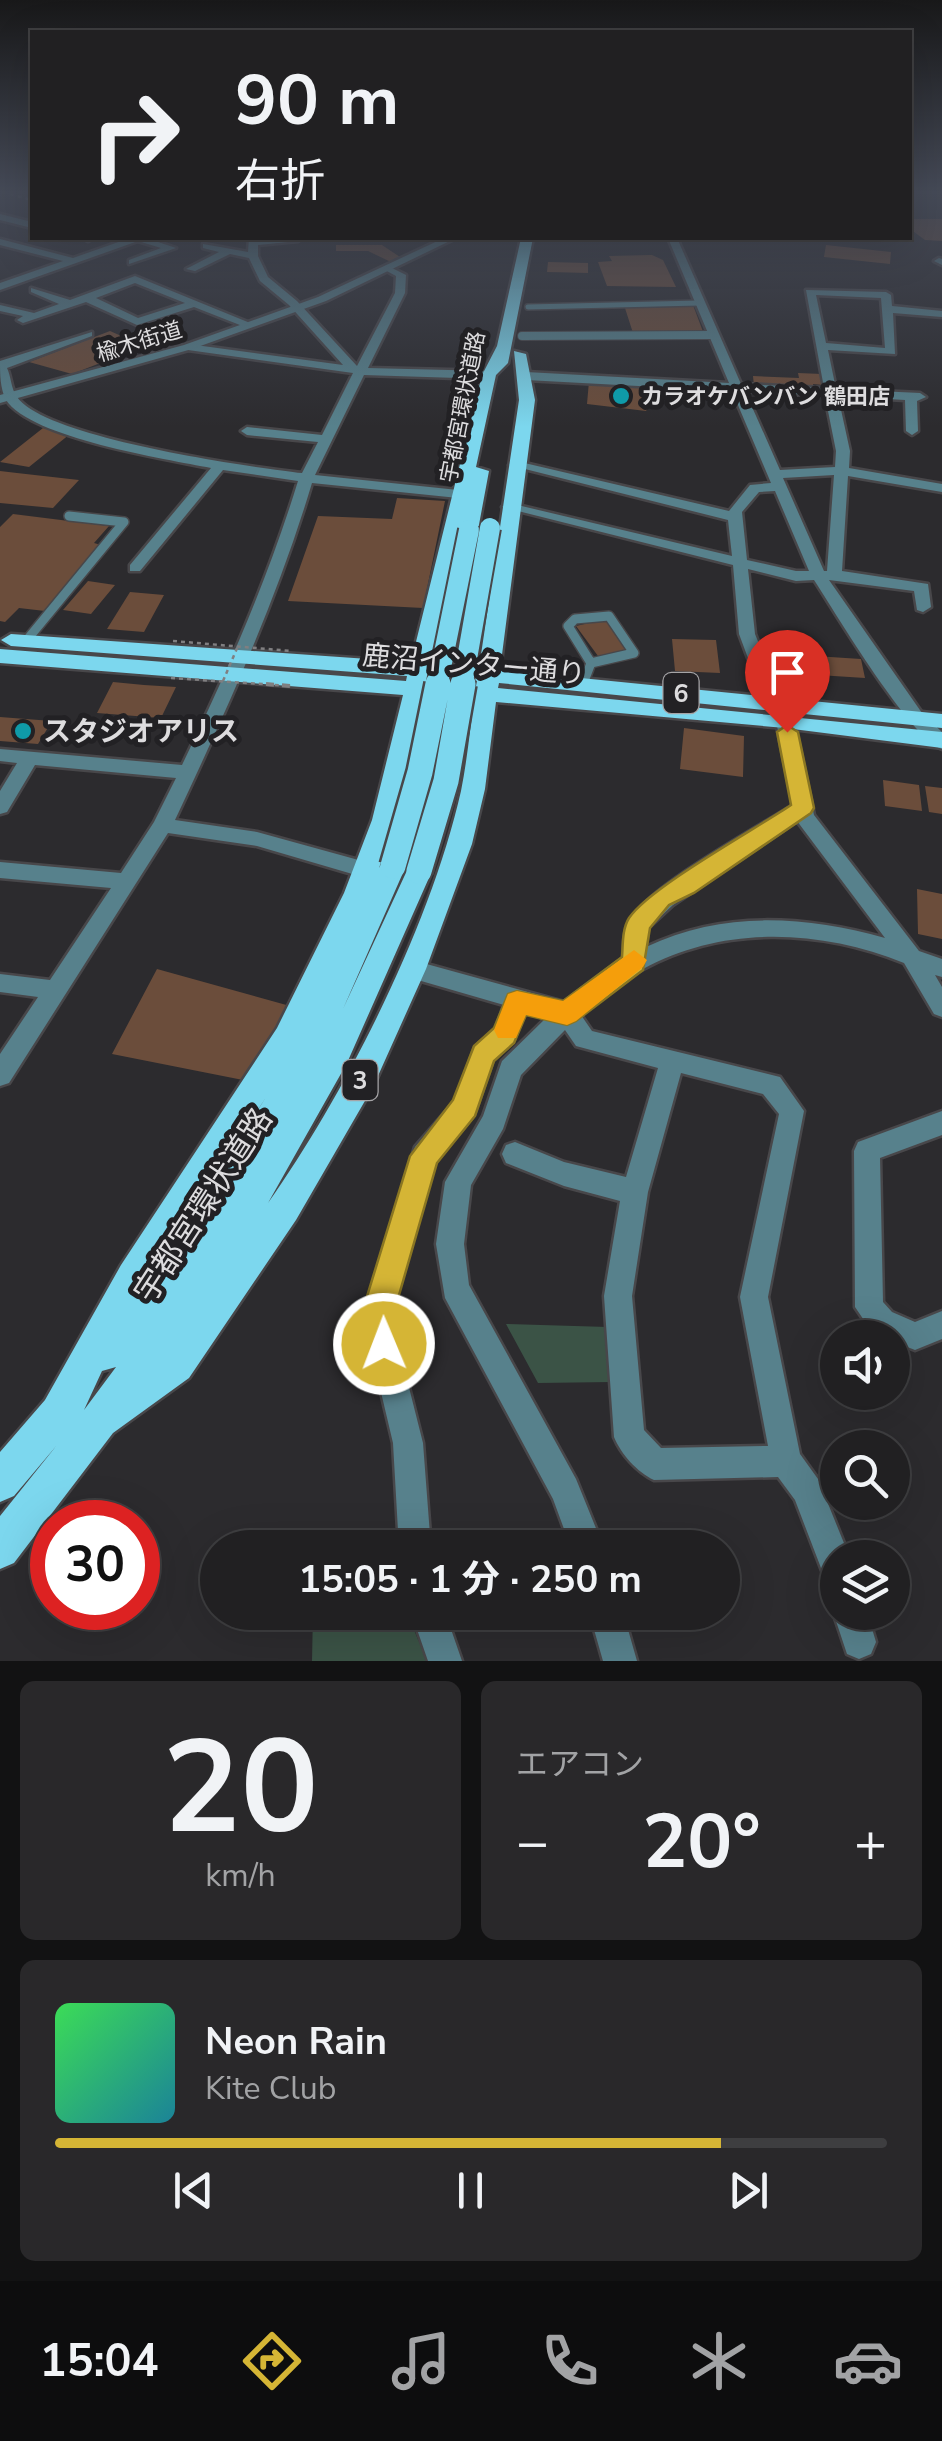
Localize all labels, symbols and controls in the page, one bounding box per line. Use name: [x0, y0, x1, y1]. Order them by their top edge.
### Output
text: 90 m: [235, 53, 399, 149]
icon: right: [70, 70, 200, 200]
text: 右折: [235, 151, 325, 212]
street label: 楡木街道: [93, 315, 186, 369]
street label: 宇都宮環状道路: [434, 329, 492, 486]
place label: カラオケバンバン 鶴田店: [641, 382, 890, 412]
marker: カラオケバンバン 鶴田店: [610, 385, 632, 407]
pin: [745, 630, 830, 733]
street label: 鹿沼インター通り: [361, 636, 587, 694]
icon: arrive: [760, 645, 815, 700]
road number: 6: [664, 673, 698, 713]
place label: スタジオアリス: [43, 713, 239, 751]
marker: スタジオアリス: [12, 720, 34, 742]
road number: 3: [342, 1060, 378, 1100]
street label: 宇都宮環状道路: [124, 1100, 282, 1311]
position arrow: [332, 1292, 436, 1396]
map controls: [820, 1320, 910, 1630]
button: sound: [820, 1320, 910, 1410]
button: search: [820, 1430, 910, 1520]
speed limit sign: 30: [30, 1500, 160, 1630]
button: layers: [820, 1540, 910, 1630]
text: 15:05 · 1 分 · 250 m: [298, 1554, 642, 1605]
text: 20: [162, 1700, 319, 1877]
text: エアコン: [516, 1743, 644, 1786]
text: 20°: [642, 1791, 761, 1893]
text: −: [516, 1805, 549, 1880]
text: +: [854, 1805, 887, 1880]
text: km/h: [205, 1854, 276, 1897]
text: Neon Rain: [205, 2016, 387, 2067]
text: Kite Club: [205, 2067, 336, 2110]
icon: previous: [166, 2163, 221, 2218]
icon: pause: [443, 2163, 498, 2218]
icon: next: [721, 2163, 776, 2218]
icon: directions: [237, 2326, 307, 2396]
icon: music: [386, 2326, 456, 2396]
icon: phone: [535, 2326, 605, 2396]
icon: climate: [684, 2326, 754, 2396]
icon: car: [833, 2326, 903, 2396]
text: 15:04: [39, 2331, 159, 2392]

